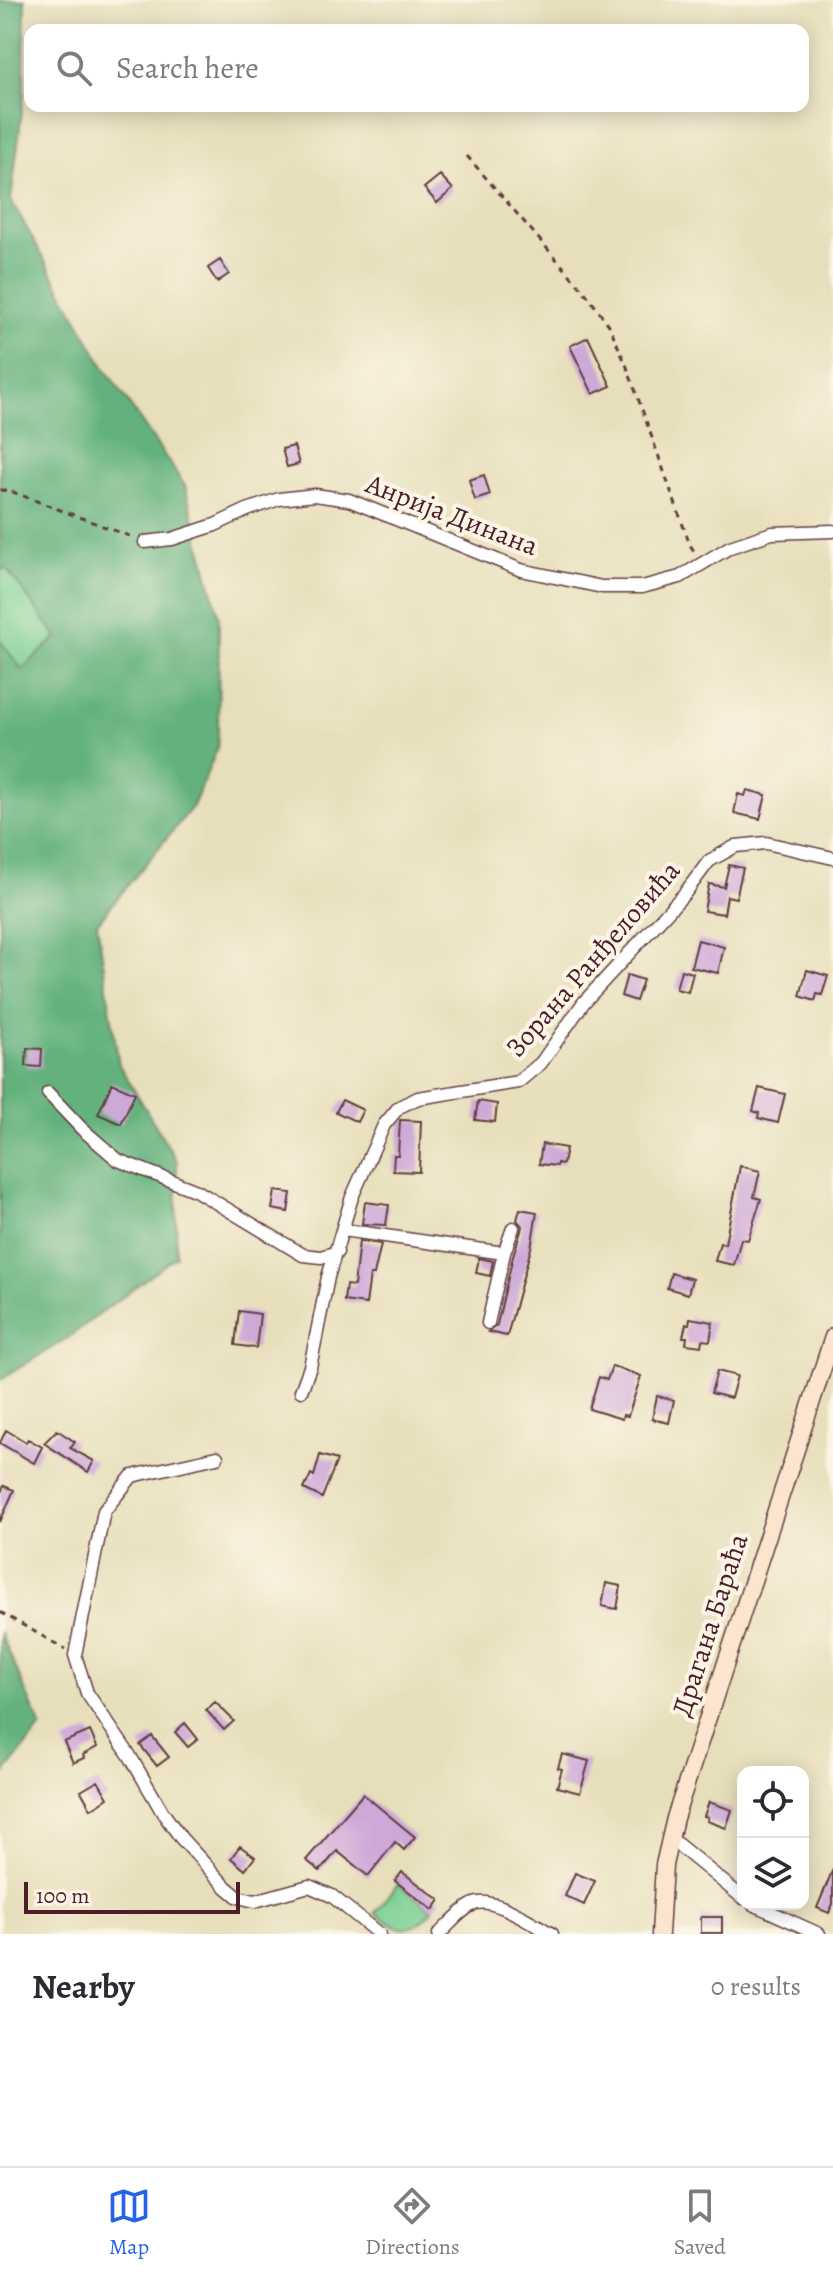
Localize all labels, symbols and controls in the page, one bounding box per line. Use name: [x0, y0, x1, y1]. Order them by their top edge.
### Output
search box: [24, 24, 809, 112]
icon: search: [52, 46, 96, 90]
text: Search here: [116, 48, 259, 88]
street label: Анрија Динана: [360, 464, 544, 565]
street label: Зорана Ранђеловића: [497, 853, 689, 1065]
street label: Драгана Бараћа: [663, 1529, 757, 1721]
map controls: [737, 1766, 809, 1910]
button: locate: [737, 1766, 809, 1838]
button: layers: [737, 1838, 809, 1910]
scale bar: [24, 1878, 240, 1914]
text: 100 m: [36, 1881, 90, 1911]
text: Nearby: [32, 1963, 135, 2010]
text: 0 results: [711, 1969, 801, 2004]
tab: Map: [107, 2184, 151, 2262]
tab: Directions: [365, 2184, 460, 2262]
tab: Saved: [674, 2184, 726, 2262]

